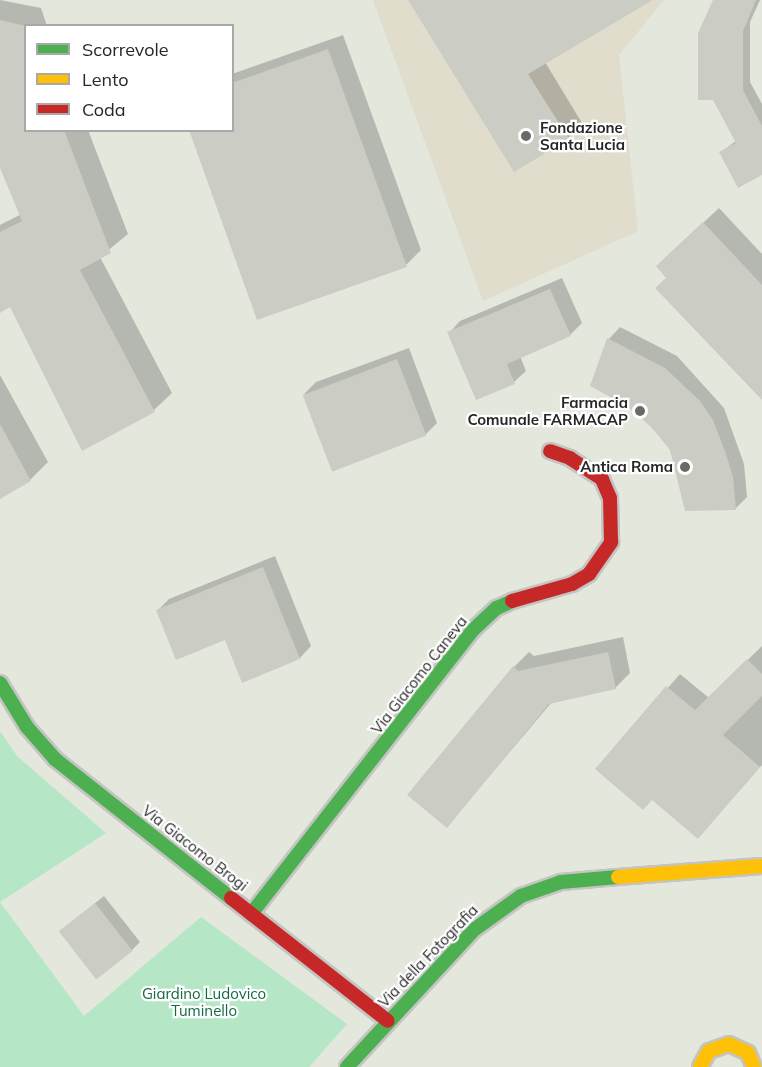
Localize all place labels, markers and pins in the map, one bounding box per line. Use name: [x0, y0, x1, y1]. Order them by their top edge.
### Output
place label: Fondazione Santa Lucia: [540, 118, 625, 153]
marker: Fondazione Santa Lucia: [517, 127, 535, 145]
place label: Farmacia Comunale FARMACAP: [467, 393, 628, 428]
marker: Farmacia Comunale FARMACAP: [633, 404, 647, 418]
place label: Antica Roma: [580, 458, 673, 476]
marker: Antica Roma: [678, 460, 692, 474]

